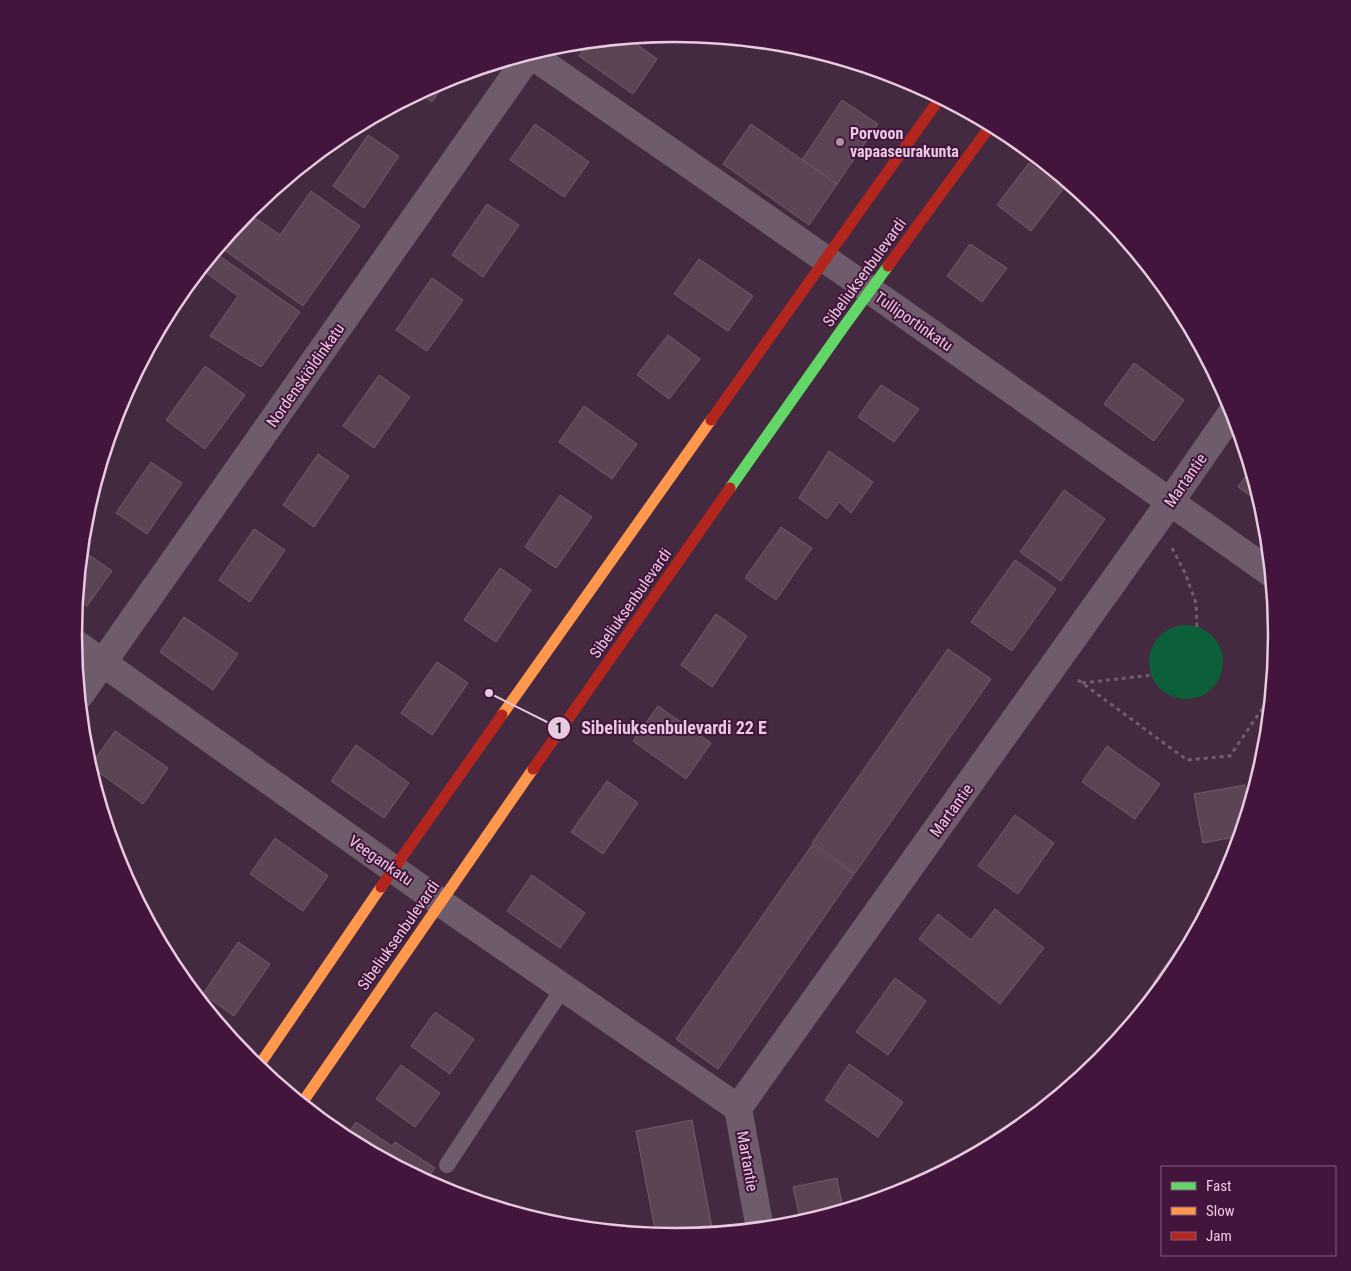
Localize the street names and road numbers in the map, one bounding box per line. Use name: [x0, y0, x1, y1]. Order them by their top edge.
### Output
street label: Sibeliuksenbulevardi: [819, 214, 910, 330]
street label: Tulliportinkatu: [871, 288, 956, 355]
street label: Nordenskiöldinkatu: [263, 320, 348, 431]
street label: Martantie: [1160, 450, 1211, 511]
street label: Sibeliuksenbulevardi: [585, 545, 675, 662]
street label: Martantie: [926, 780, 977, 841]
street label: Veegankatu: [345, 831, 417, 889]
street label: Sibeliuksenbulevardi: [353, 877, 443, 994]
street label: Martantie: [733, 1129, 762, 1193]

